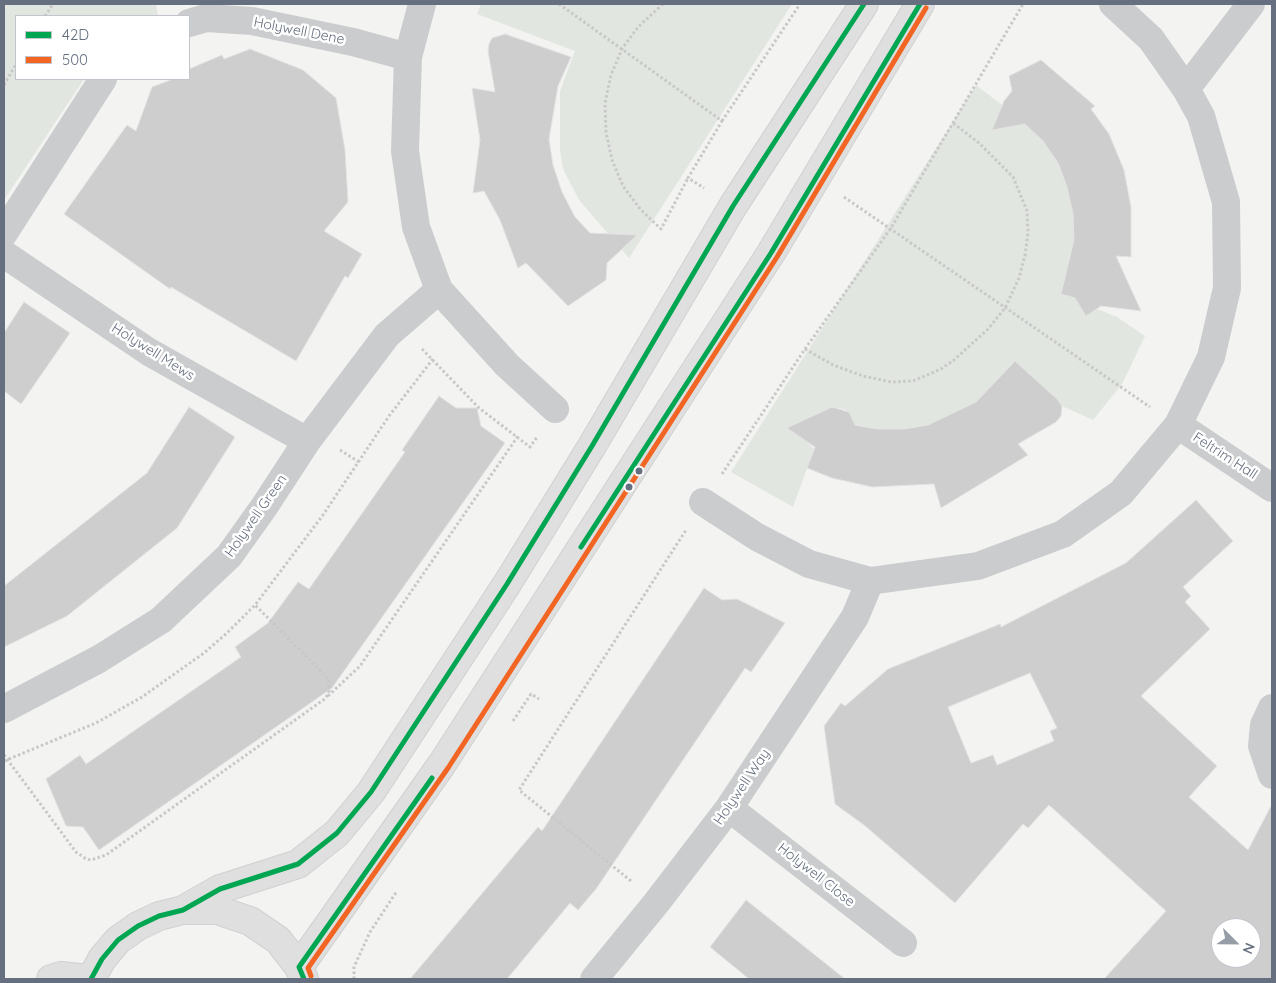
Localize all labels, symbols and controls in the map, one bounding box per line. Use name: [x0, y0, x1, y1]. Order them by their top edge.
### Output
street label: Holywell Dene: [252, 14, 346, 48]
legend: [15, 15, 190, 80]
text: 42D: [62, 25, 89, 44]
text: 500: [62, 50, 88, 69]
street label: Holywell Mews: [108, 320, 198, 384]
street label: Feltrim Hall: [1190, 429, 1260, 483]
unlabelled marker: [634, 466, 644, 476]
street label: Holywell Green: [221, 471, 291, 561]
unlabelled marker: [624, 482, 634, 492]
street label: Holywell Way: [710, 746, 774, 828]
street label: Holywell Close: [774, 840, 858, 910]
north arrow: [1211, 918, 1261, 968]
text: N: [1239, 940, 1259, 957]

